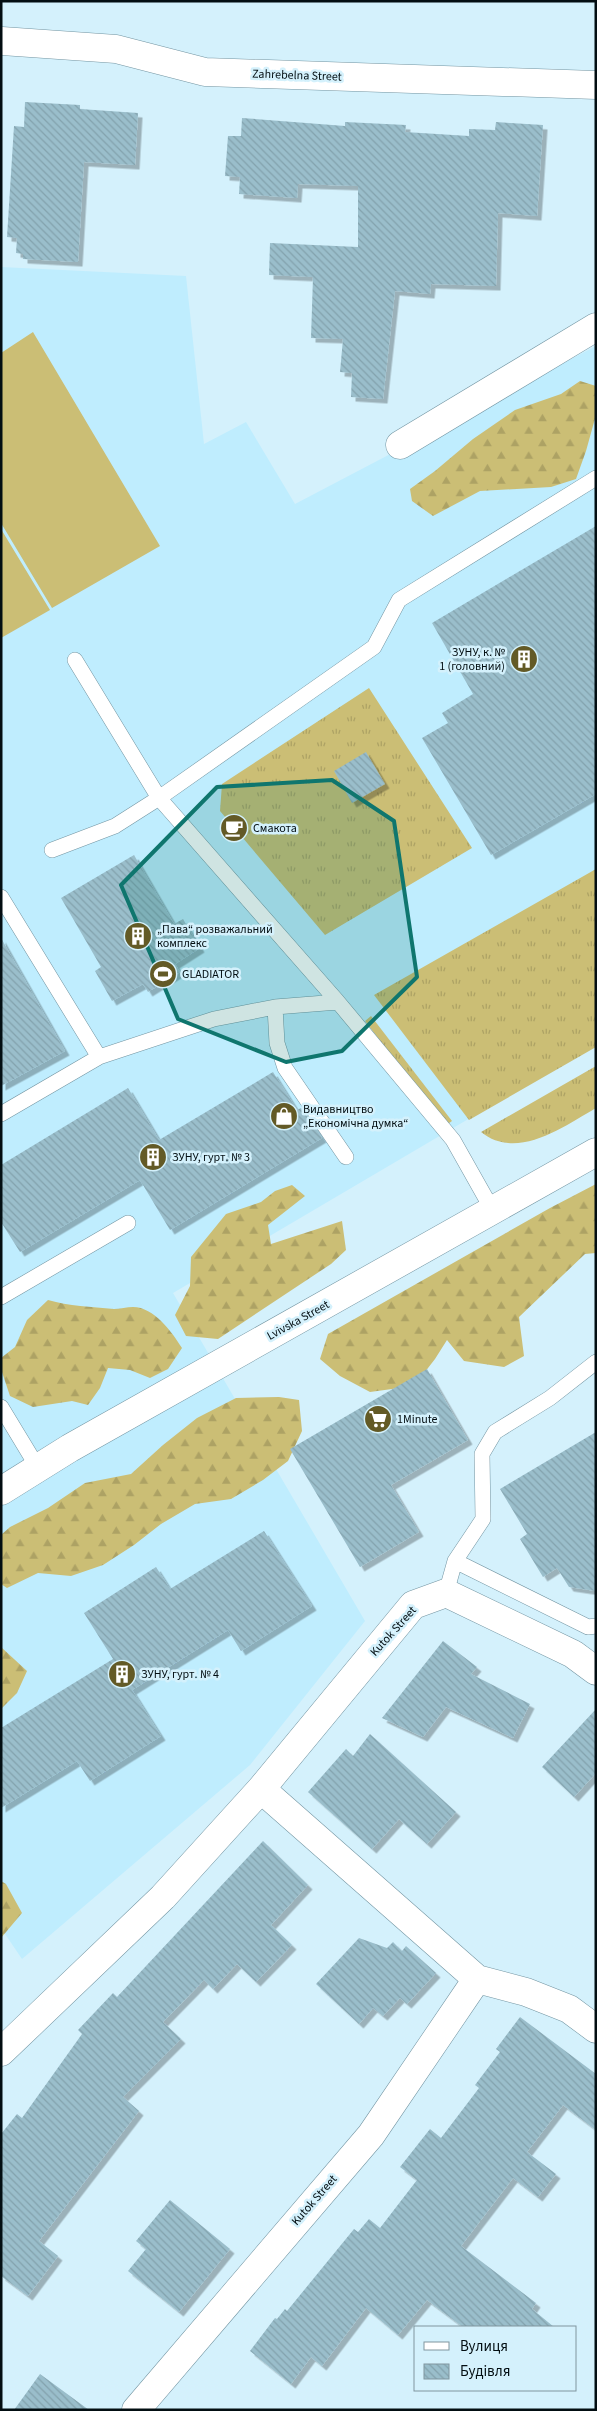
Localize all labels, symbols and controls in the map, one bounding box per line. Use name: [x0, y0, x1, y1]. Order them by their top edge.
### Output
street label: Zahrebelna Street: [252, 65, 342, 86]
place label: ЗУНУ, к. № 1 (головний): [439, 644, 505, 675]
building icon: ЗУНУ, к. № 1 (головний): [509, 644, 539, 674]
cafe icon: Смакота: [219, 813, 249, 843]
place label: Смакота: [253, 820, 297, 837]
building icon: „Пава“ розважальний комплекс: [123, 921, 153, 951]
place label: „Пава“ розважальний комплекс: [157, 921, 273, 952]
sports icon: GLADIATOR: [148, 959, 178, 989]
place label: GLADIATOR: [182, 966, 239, 983]
shop icon: Видавництво „Економічна думка“: [269, 1101, 299, 1131]
place label: Видавництво „Економічна думка“: [303, 1101, 408, 1132]
building icon: ЗУНУ, гурт. № 3: [138, 1142, 168, 1172]
place label: ЗУНУ, гурт. № 3: [172, 1149, 250, 1166]
street label: Lvivska Street: [264, 1296, 333, 1345]
supermarket icon: 1Minute: [363, 1404, 393, 1434]
place label: 1Minute: [397, 1411, 438, 1428]
street label: Kutok Street: [366, 1603, 420, 1660]
building icon: ЗУНУ, гурт. № 4: [107, 1659, 137, 1689]
place label: ЗУНУ, гурт. № 4: [141, 1666, 219, 1683]
street label: Kutok Street: [288, 2171, 341, 2229]
legend: [414, 2326, 577, 2391]
text: Вулиця: [460, 2336, 508, 2357]
text: Будівля: [460, 2361, 510, 2382]

